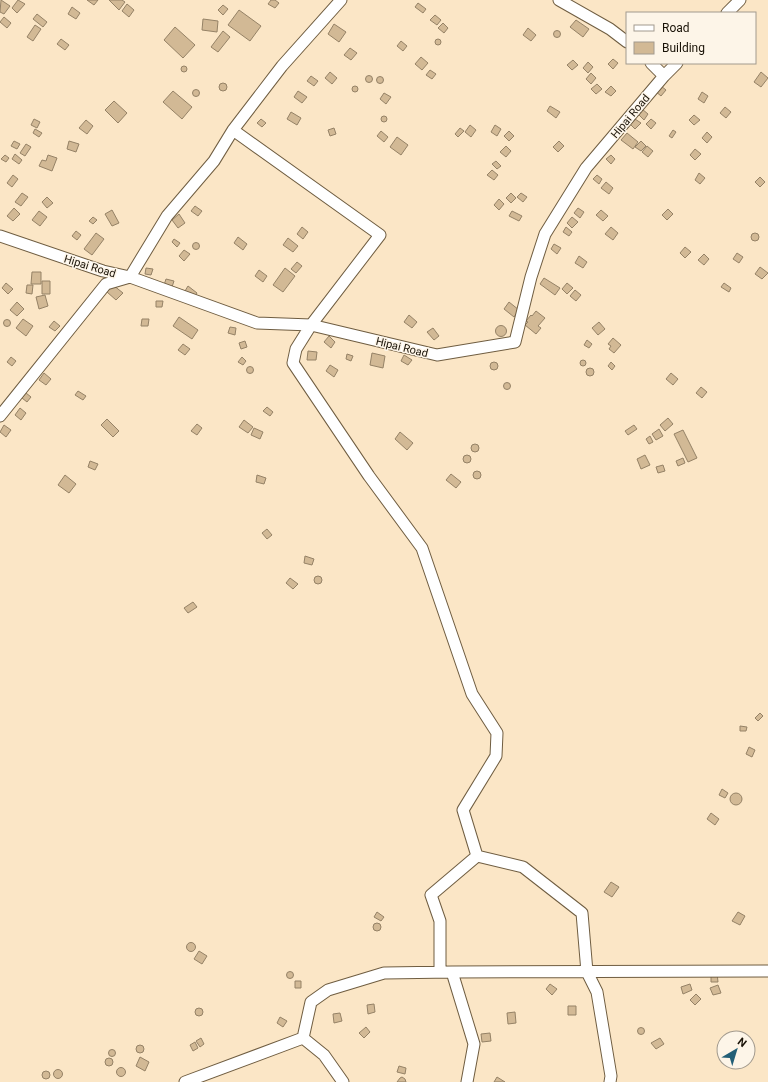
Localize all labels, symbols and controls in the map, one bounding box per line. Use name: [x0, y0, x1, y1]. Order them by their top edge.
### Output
legend: [626, 12, 756, 64]
text: Road: [662, 21, 690, 35]
text: Building: [662, 41, 705, 55]
street label: Hipai Road: [608, 92, 653, 141]
street label: Hipai Road: [62, 252, 117, 280]
street label: Hipai Road: [374, 335, 429, 360]
north arrow: [716, 1030, 756, 1070]
text: N: [735, 1035, 749, 1050]

